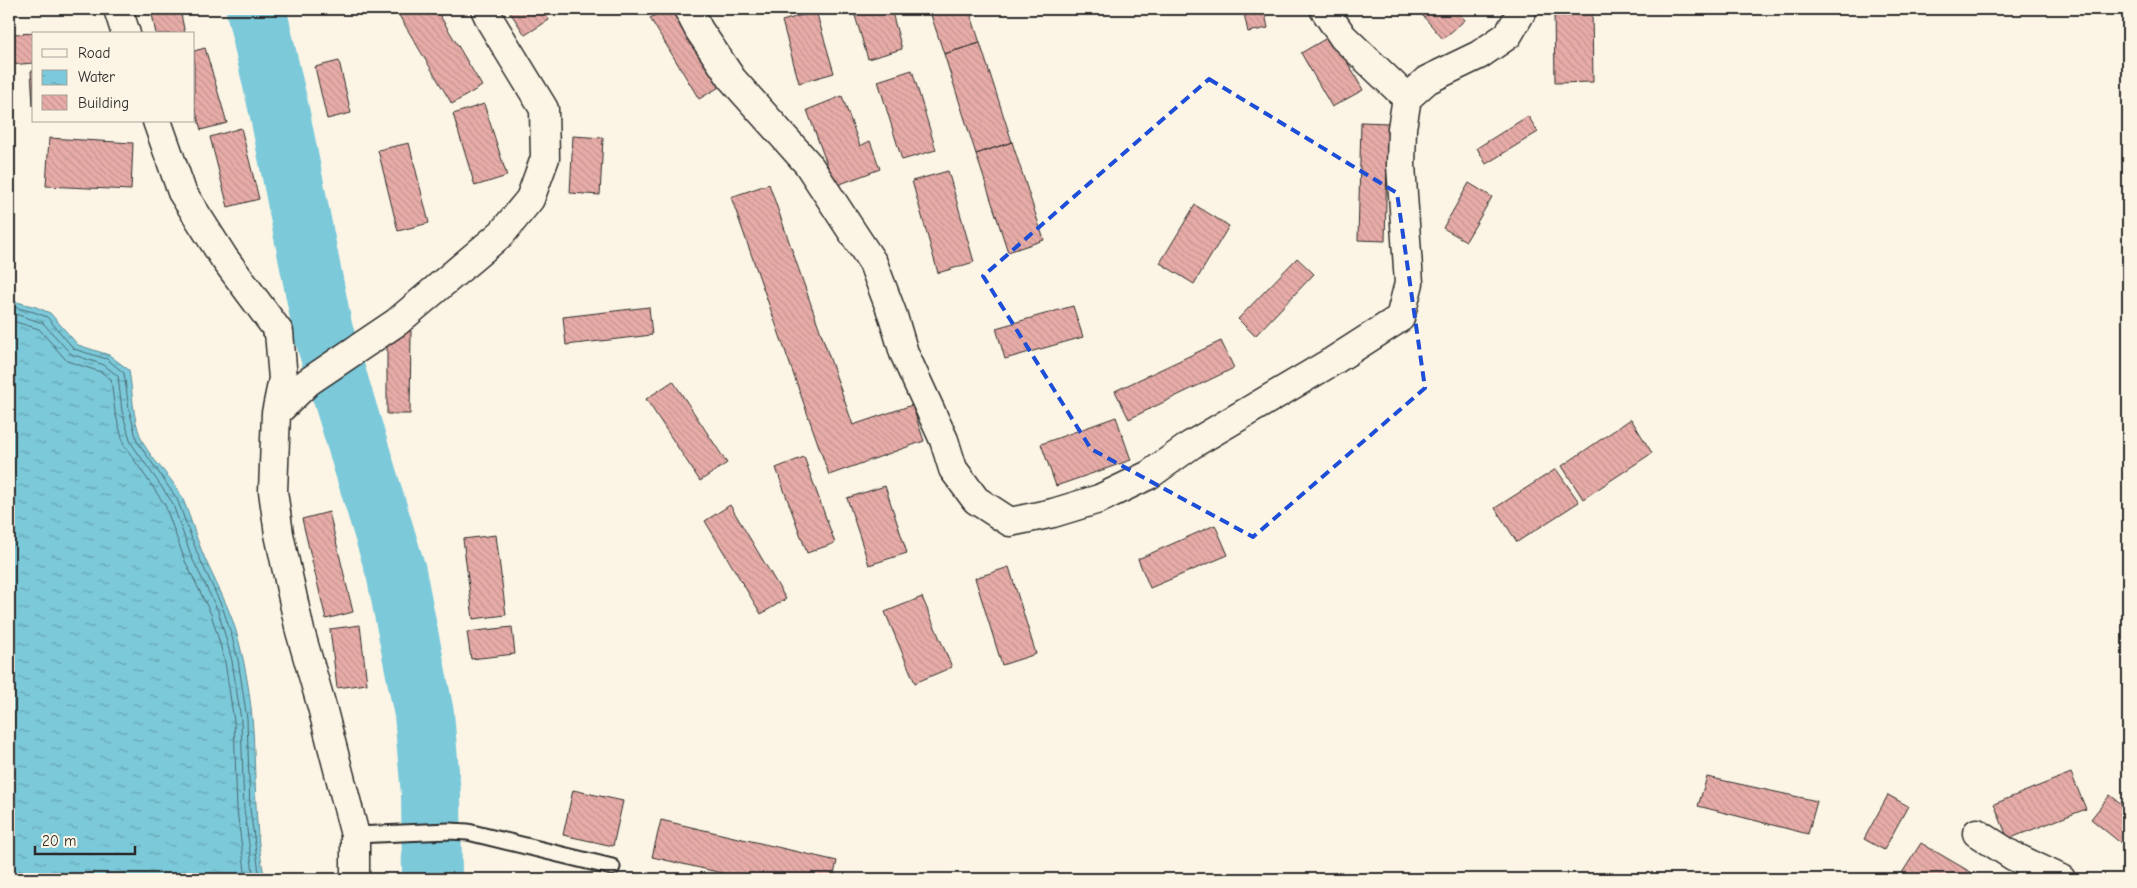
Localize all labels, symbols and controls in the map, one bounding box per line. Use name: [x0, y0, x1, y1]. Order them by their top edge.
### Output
legend: [32, 32, 195, 122]
text: Road: [78, 44, 110, 62]
text: Water: [78, 68, 115, 86]
text: Building: [78, 94, 129, 112]
scale bar: [35, 823, 135, 855]
text: 20 m: [42, 832, 76, 850]

